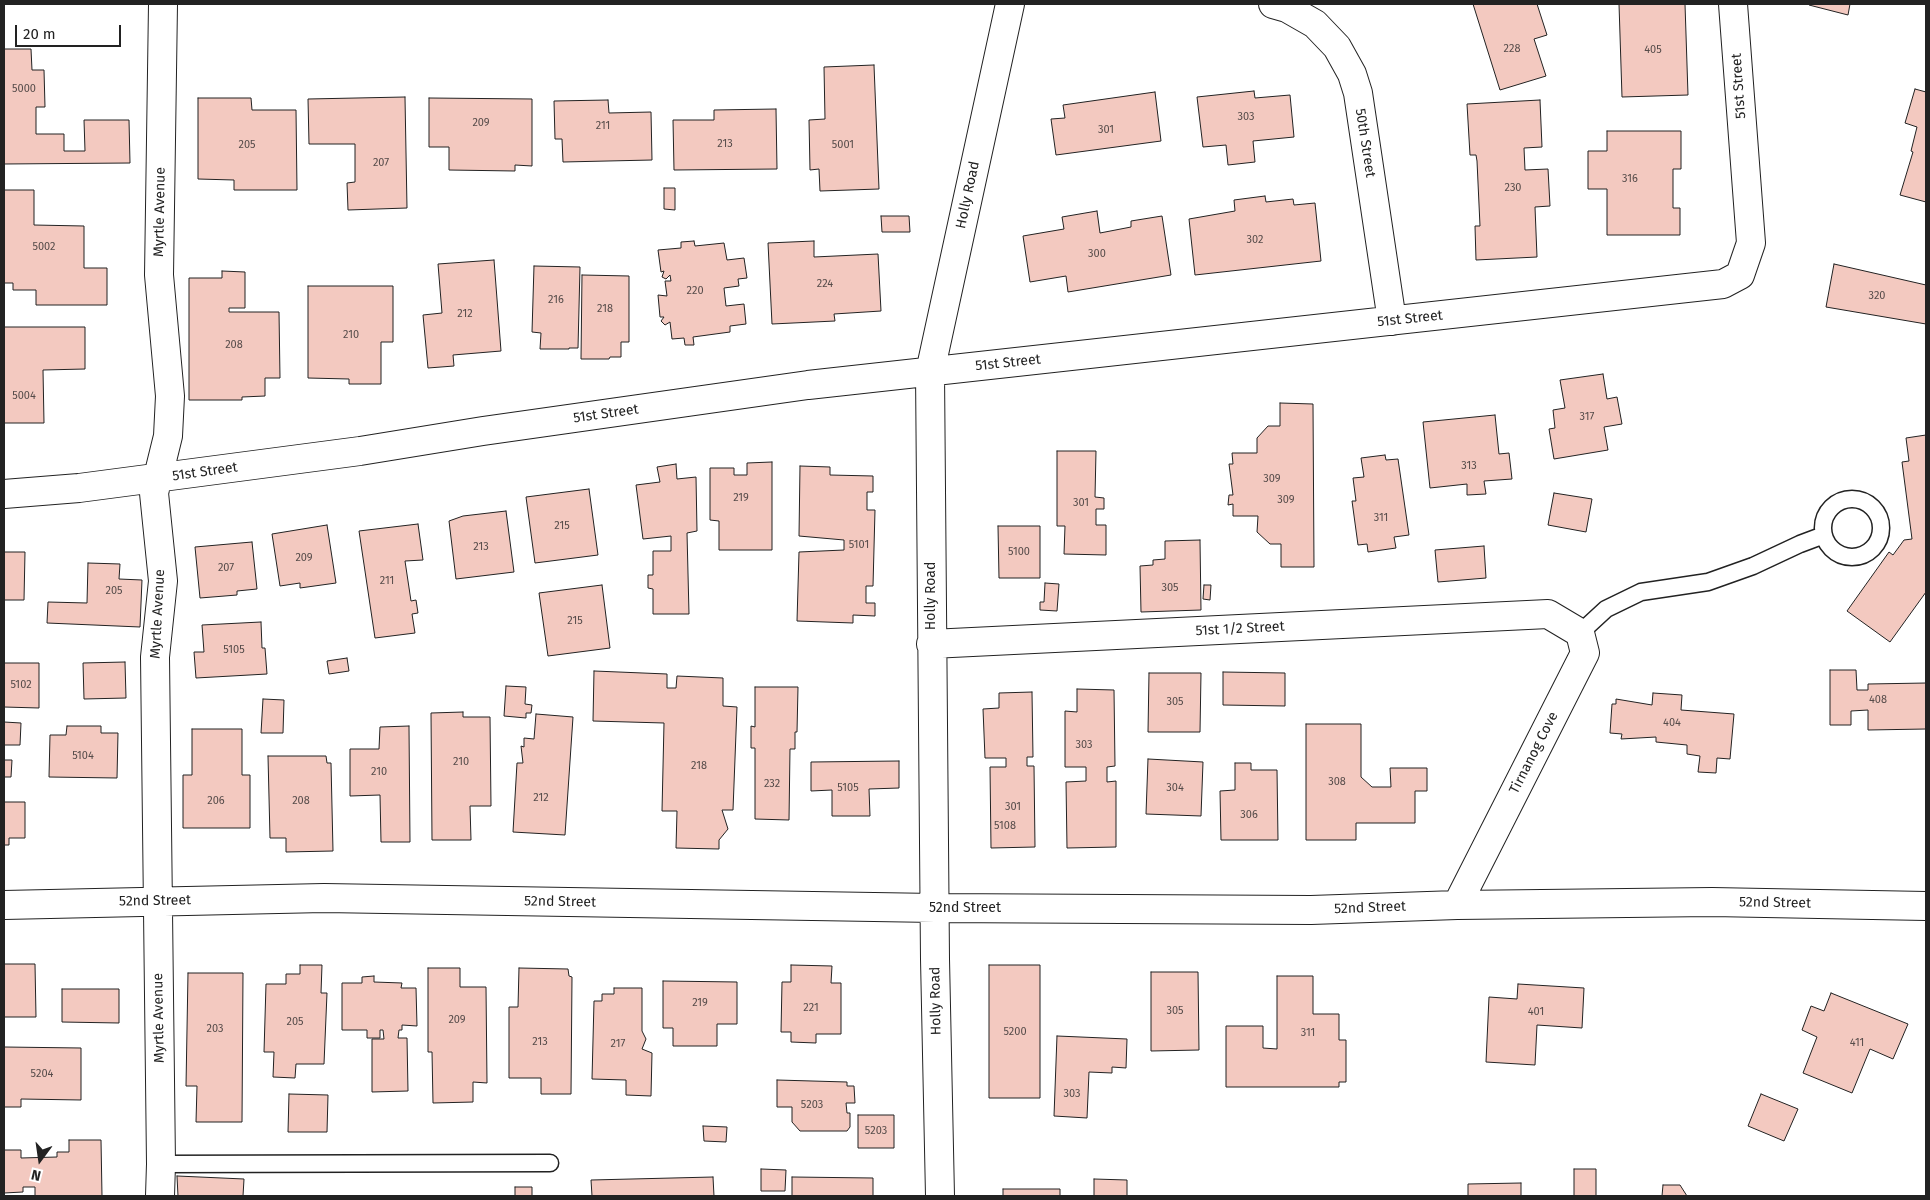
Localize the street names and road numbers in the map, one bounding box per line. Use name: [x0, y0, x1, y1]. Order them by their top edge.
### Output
street label: 51st Street: [1728, 53, 1750, 119]
street label: 50th Street: [1351, 107, 1379, 179]
street label: Holly Road: [953, 160, 983, 230]
street label: Myrtle Avenue: [151, 167, 169, 257]
street label: 51st Street: [1376, 307, 1444, 331]
street label: 51st Street: [974, 351, 1042, 375]
street label: 51st Street: [572, 401, 640, 427]
street label: 51st Street: [171, 459, 239, 485]
street label: Holly Road: [923, 562, 939, 630]
street label: Myrtle Avenue: [147, 569, 169, 659]
street label: 51st 1/2 Street: [1195, 618, 1285, 640]
street label: Tirnanog Cove: [1506, 709, 1562, 797]
street label: 52nd Street: [119, 892, 191, 910]
street label: 52nd Street: [524, 893, 596, 911]
street label: 52nd Street: [1739, 894, 1811, 912]
street label: 52nd Street: [1334, 898, 1406, 918]
street label: 52nd Street: [929, 900, 1001, 916]
street label: Holly Road: [927, 967, 945, 1035]
street label: Myrtle Avenue: [150, 973, 168, 1063]

